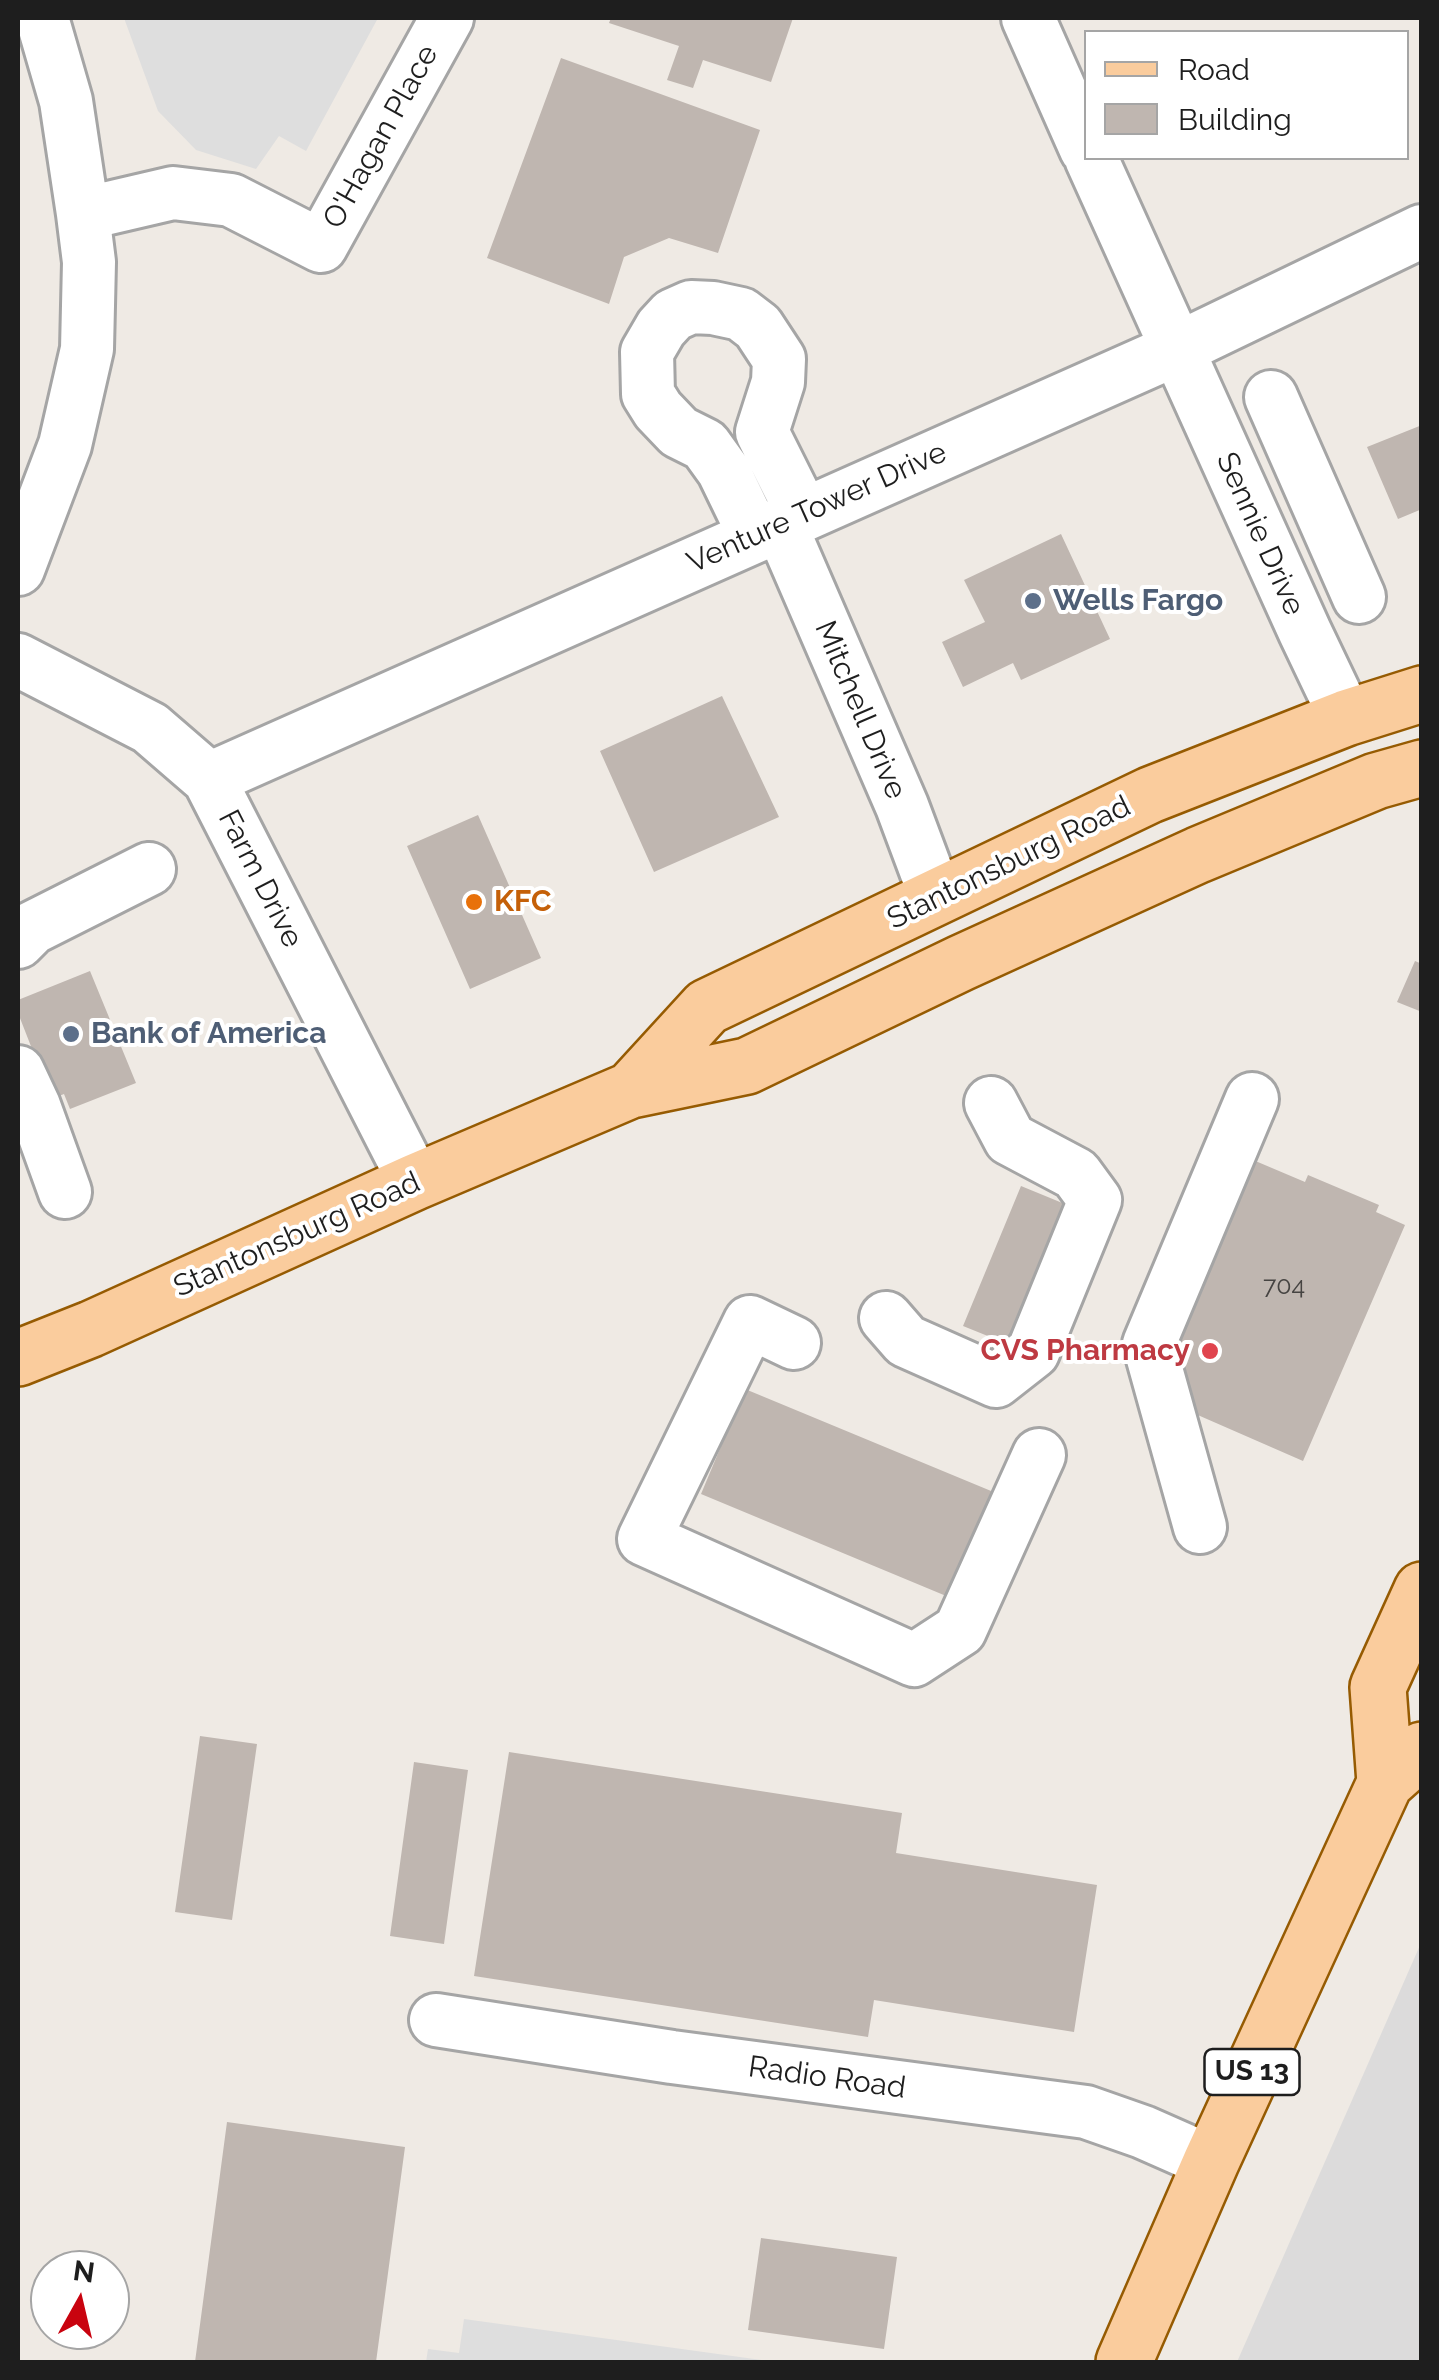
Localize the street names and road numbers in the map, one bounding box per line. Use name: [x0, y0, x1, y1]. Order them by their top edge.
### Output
street label: O'Hagan Place: [316, 39, 446, 235]
street label: Venture Tower Drive: [682, 435, 952, 581]
street label: Sennie Drive: [1208, 447, 1312, 621]
street label: Mitchell Drive: [806, 616, 914, 804]
street label: Stantonsburg Road: [882, 789, 1136, 937]
street label: Farm Drive: [210, 804, 310, 954]
street label: Stantonsburg Road: [168, 1164, 426, 1306]
street label: Radio Road: [746, 2049, 908, 2107]
road number: US 13: [1204, 2049, 1300, 2095]

